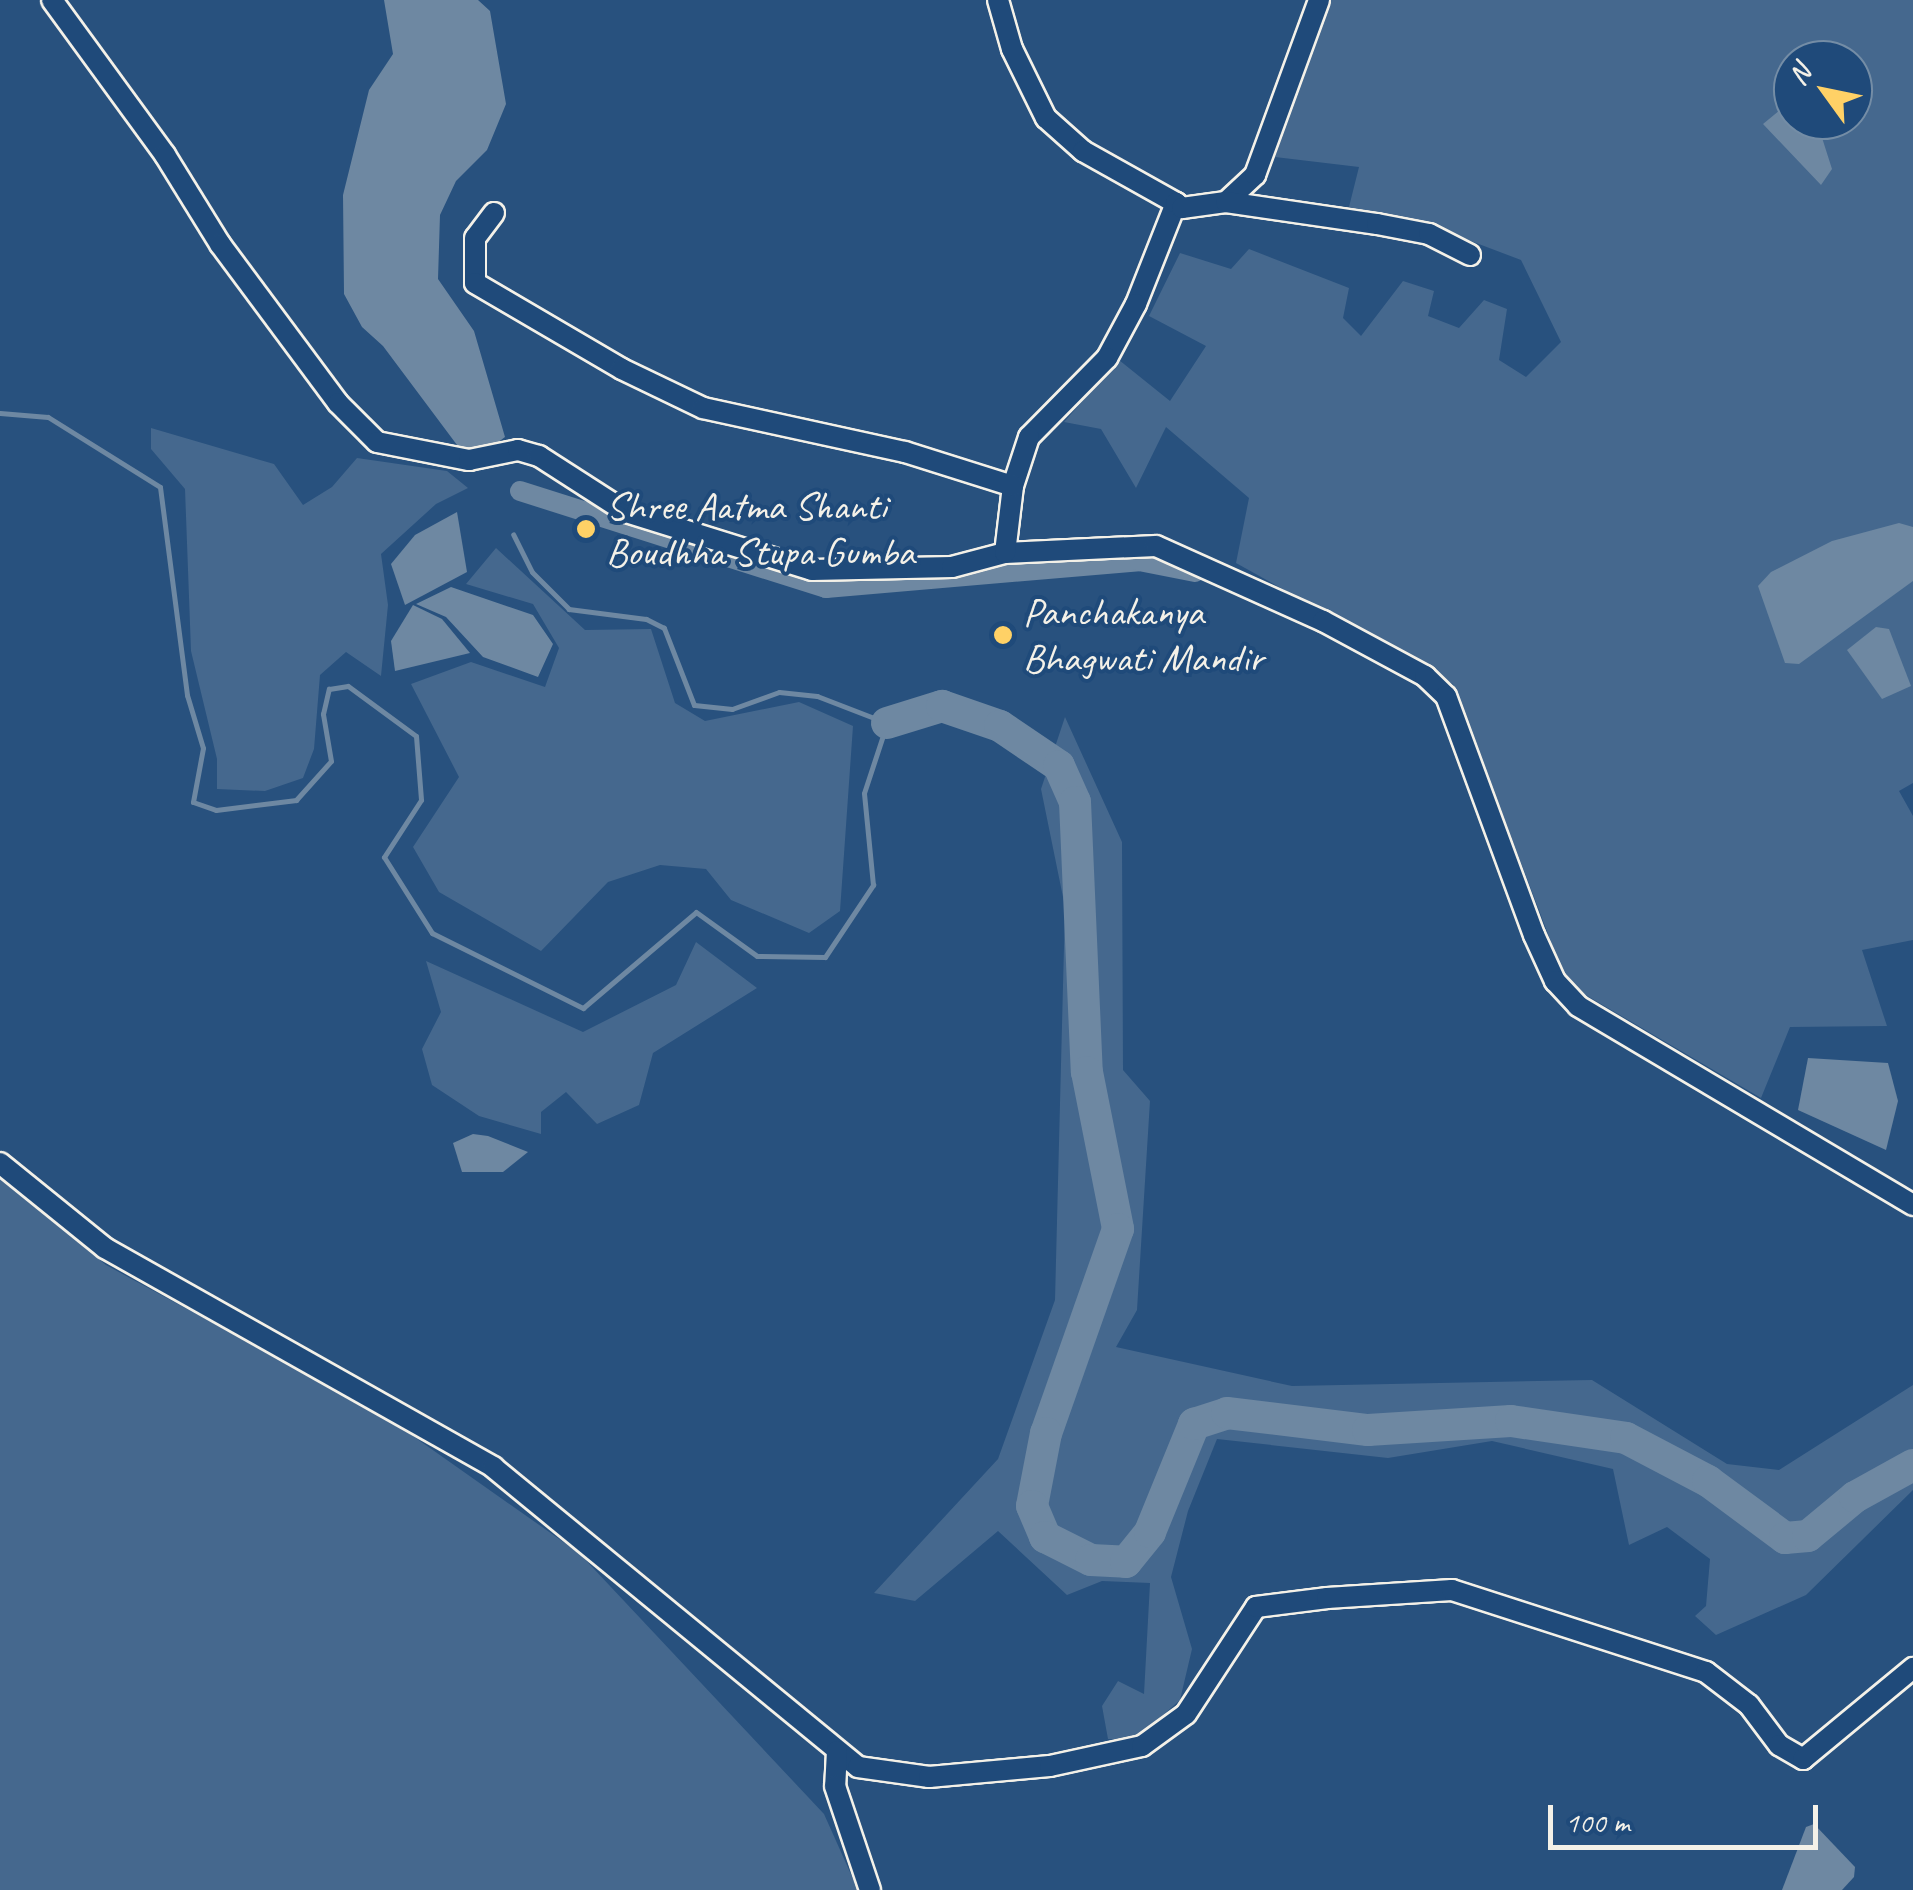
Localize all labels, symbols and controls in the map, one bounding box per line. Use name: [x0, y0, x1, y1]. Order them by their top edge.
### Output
north arrow: [1773, 40, 1873, 140]
text: N: [1780, 58, 1818, 91]
place label: Shree Aatma Shanti Boudhha Stupa Gumba: [606, 482, 913, 576]
marker: Shree Aatma Shanti Boudhha Stupa Gumba: [575, 518, 597, 540]
place label: Panchakanya Bhagwati Mandir: [1023, 588, 1263, 682]
marker: Panchakanya Bhagwati Mandir: [992, 624, 1014, 646]
scale bar: [1553, 1785, 1823, 1847]
text: 100 m: [1565, 1803, 1630, 1841]

